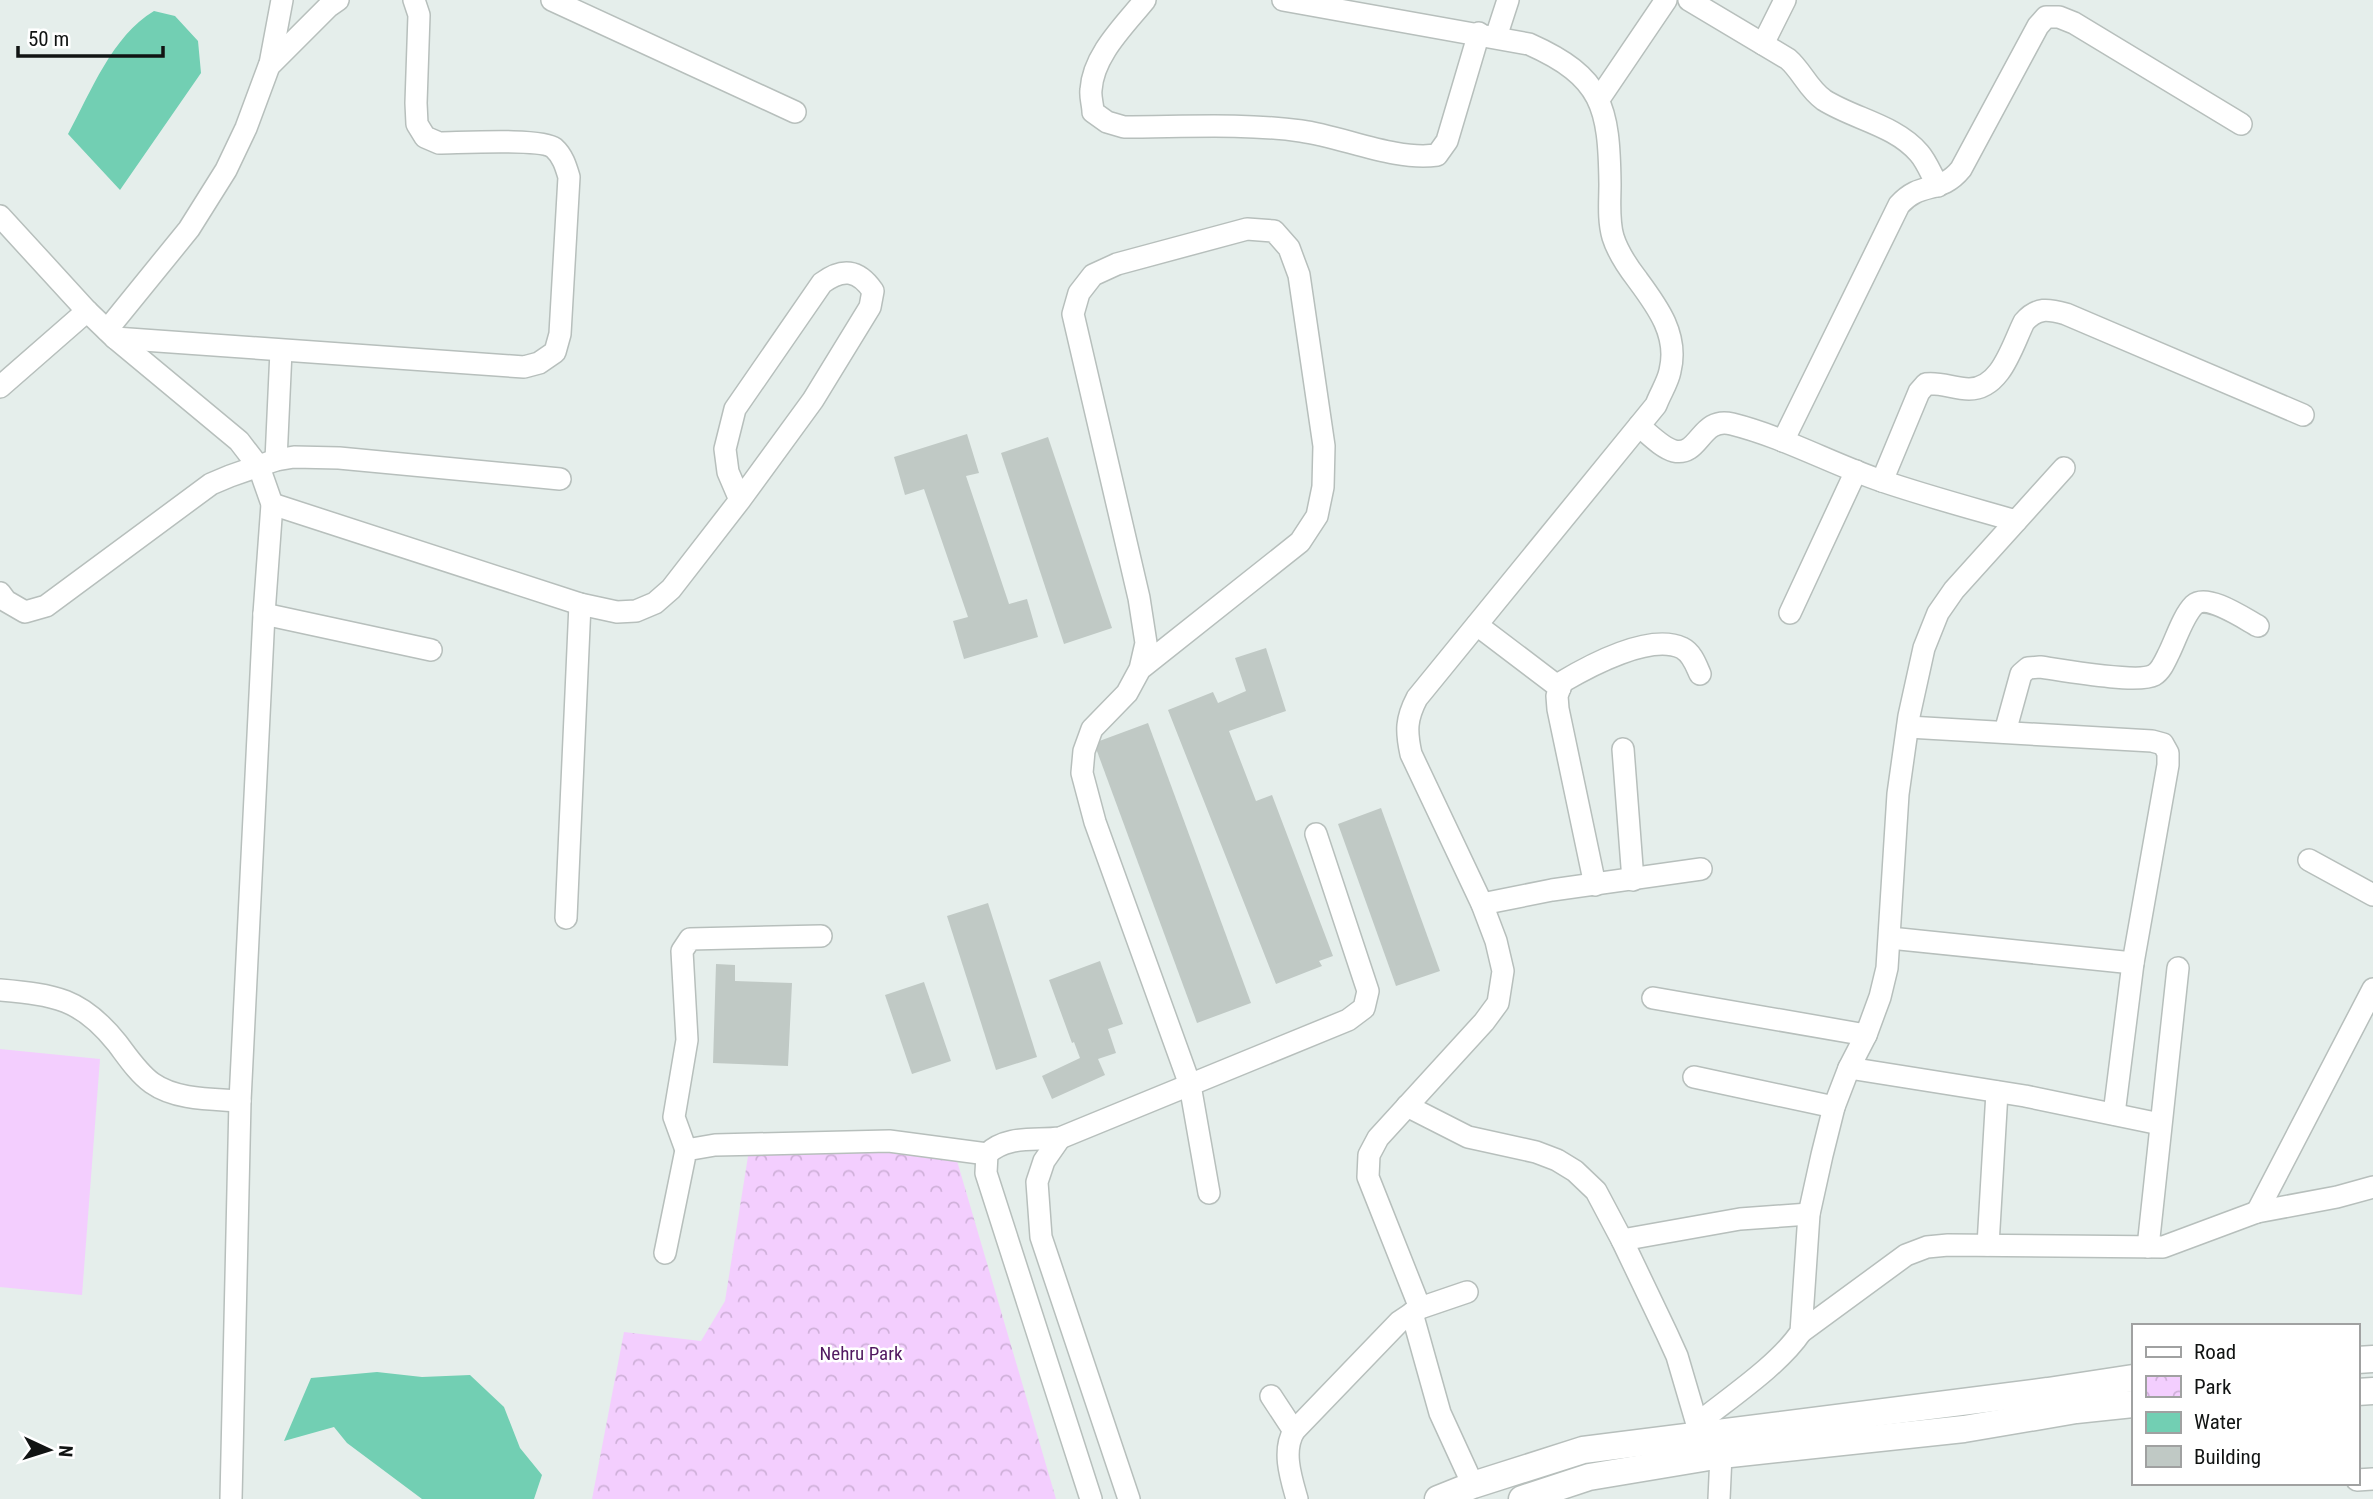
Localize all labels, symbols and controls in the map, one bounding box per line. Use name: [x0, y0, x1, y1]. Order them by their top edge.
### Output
scale bar: [18, 14, 163, 58]
text: 50 m: [28, 27, 69, 51]
legend: [2132, 1324, 2359, 1485]
text: Road: [2194, 1340, 2236, 1364]
park label: Nehru Park: [819, 1342, 903, 1365]
text: Park: [2194, 1375, 2232, 1399]
text: Water: [2194, 1410, 2242, 1434]
north arrow: [14, 1415, 84, 1485]
text: N: [54, 1445, 77, 1458]
text: Building: [2194, 1445, 2261, 1469]

